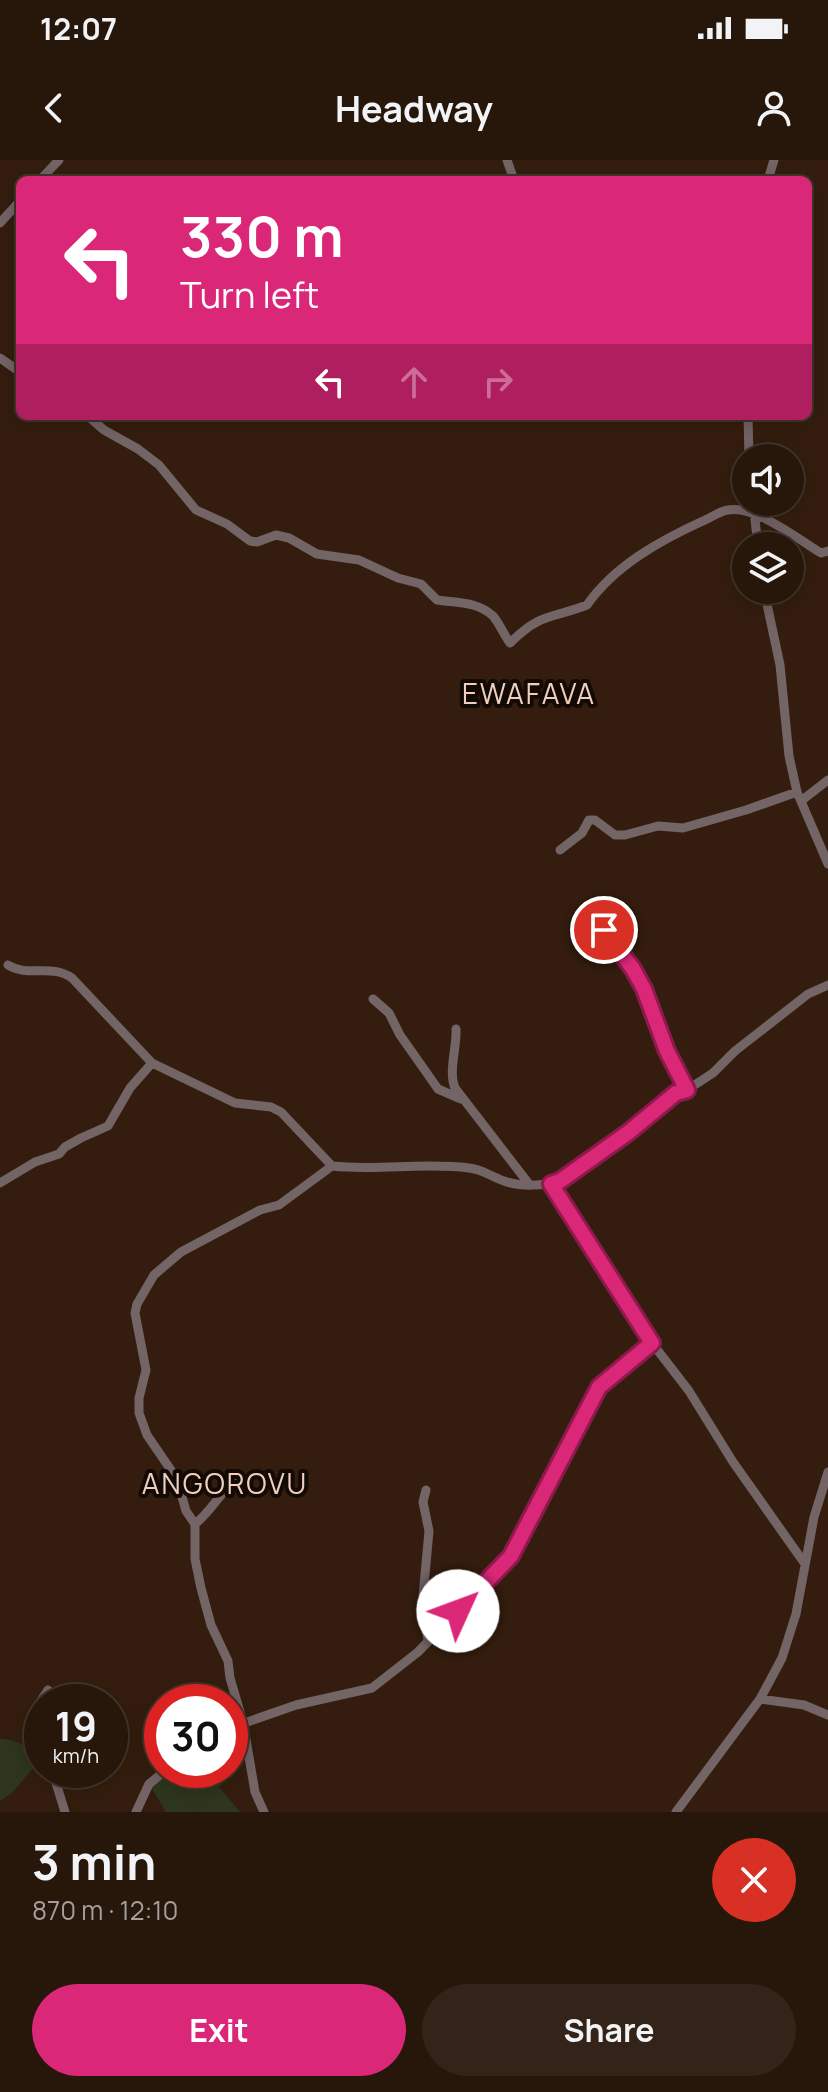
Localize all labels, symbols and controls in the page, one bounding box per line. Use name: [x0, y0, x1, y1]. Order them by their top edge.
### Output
text: 12:07: [40, 8, 117, 49]
text: Headway: [335, 84, 493, 133]
icon: back: [32, 86, 76, 130]
icon: person: [752, 86, 796, 130]
text: 330 m: [180, 197, 344, 274]
icon: left: [48, 208, 152, 312]
text: Turn left: [180, 270, 319, 319]
icon: left: [308, 360, 352, 404]
icon: ahead: [392, 360, 436, 404]
icon: right: [476, 360, 520, 404]
map controls: [732, 444, 804, 604]
button: sound: [732, 444, 804, 516]
button: layers: [732, 532, 804, 604]
district label: EWAFAVA: [462, 674, 596, 712]
pin: [570, 896, 638, 964]
icon: arrive: [582, 908, 626, 952]
district label: ANGOROVU: [142, 1464, 308, 1502]
position arrow: [416, 1569, 500, 1653]
speed limit sign: 30: [144, 1684, 248, 1788]
text: 19: [55, 1698, 97, 1753]
text: km/h: [53, 1742, 99, 1769]
text: 3 min: [32, 1829, 156, 1894]
button: close: [712, 1838, 796, 1922]
text: 870 m · 12:10: [32, 1892, 178, 1928]
button: Exit: [32, 1984, 406, 2076]
button: Share: [422, 1984, 796, 2076]

